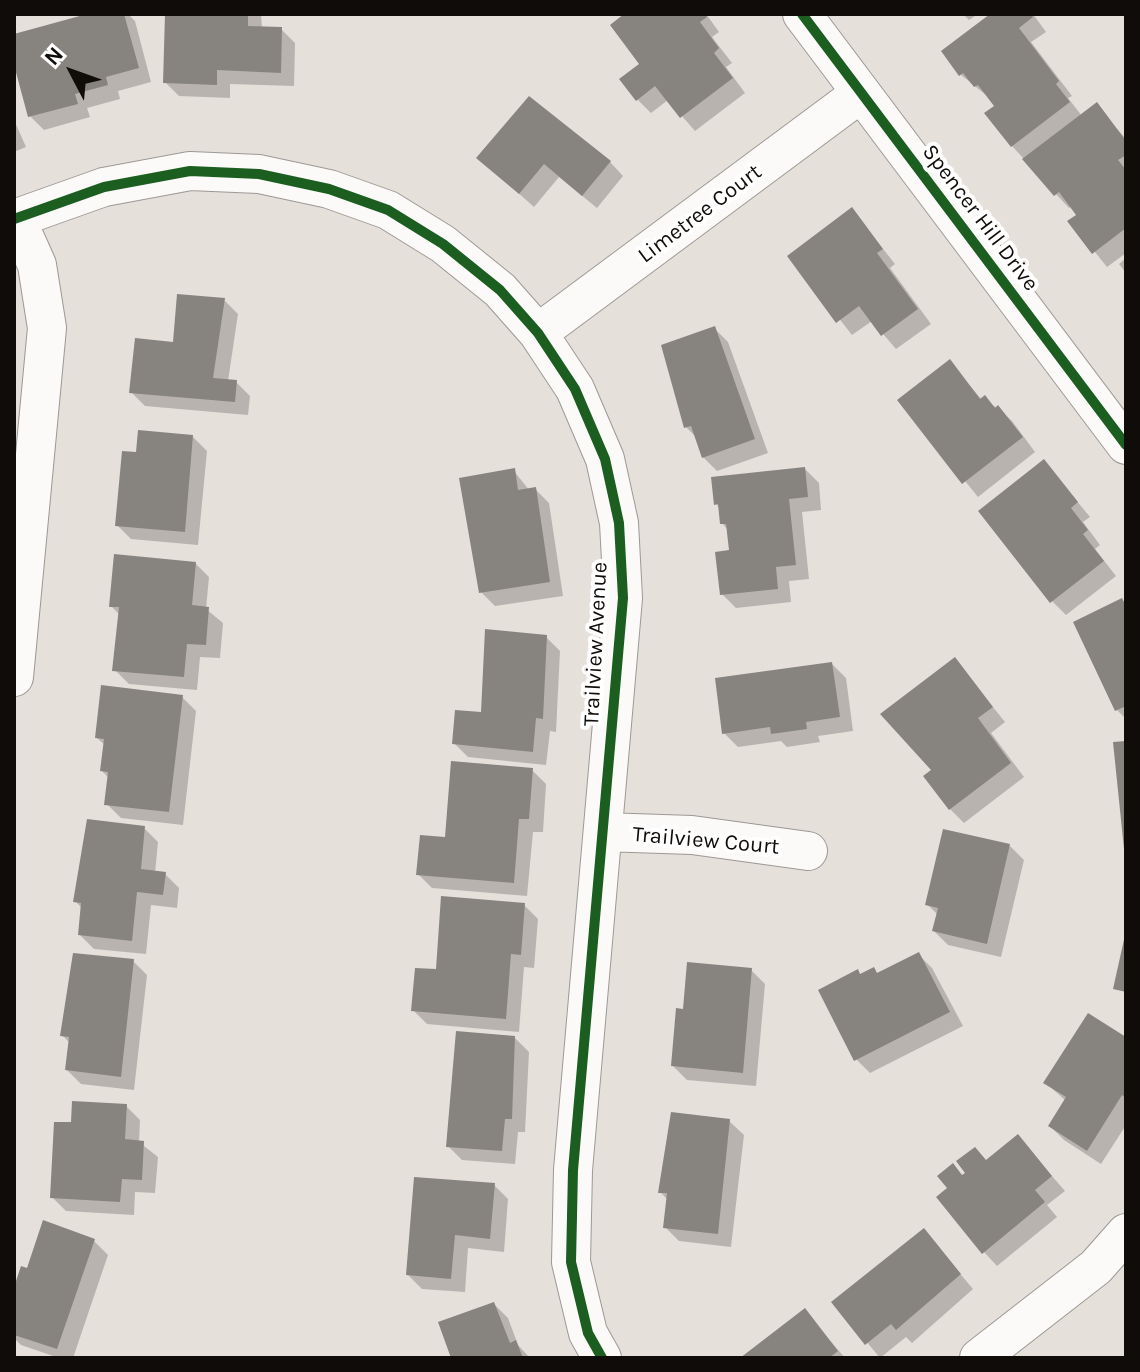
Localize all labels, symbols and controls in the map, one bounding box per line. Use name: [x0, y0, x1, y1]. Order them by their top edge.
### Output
north arrow: [32, 32, 112, 112]
text: N: [39, 42, 69, 71]
street label: Spencer Hill Drive: [916, 139, 1044, 297]
street label: Limetree Court: [633, 159, 767, 269]
street label: Trailview Avenue: [579, 561, 613, 727]
street label: Trailview Court: [631, 821, 781, 861]

